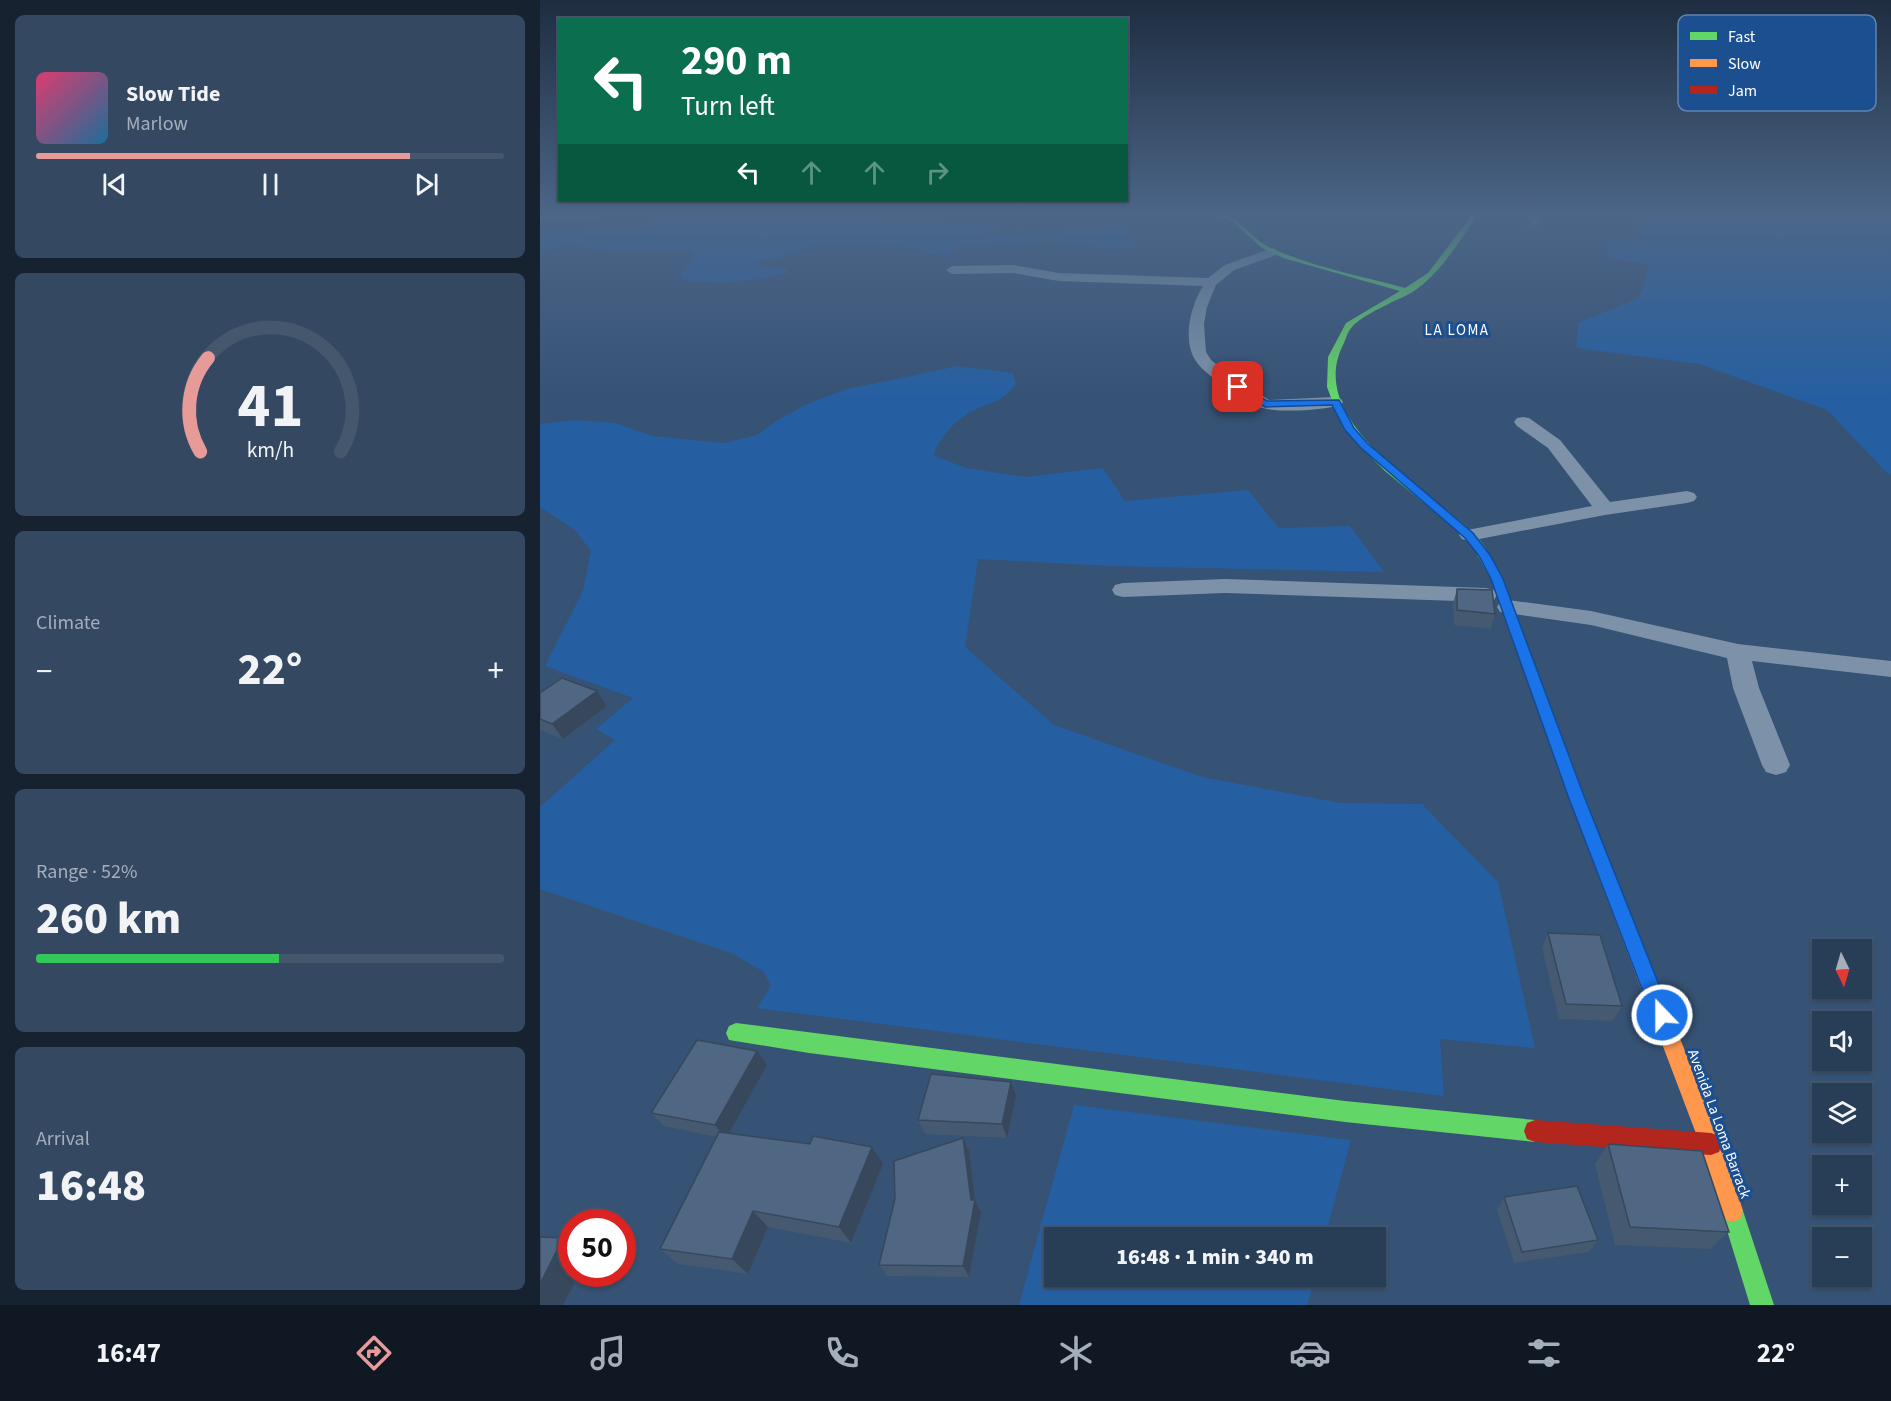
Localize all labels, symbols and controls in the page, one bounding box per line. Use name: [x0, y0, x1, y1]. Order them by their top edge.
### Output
legend: [1678, 15, 1876, 111]
text: Fast: [1728, 26, 1756, 48]
text: 290 m: [681, 31, 792, 91]
icon: left: [582, 42, 660, 120]
text: Slow: [1728, 53, 1761, 75]
text: Slow Tide: [126, 78, 220, 110]
text: Jam: [1728, 80, 1757, 102]
text: Turn left: [681, 87, 775, 126]
text: Marlow: [126, 110, 188, 138]
icon: left: [732, 156, 765, 189]
icon: ahead: [795, 156, 828, 189]
icon: ahead: [858, 156, 891, 189]
icon: right: [921, 156, 954, 189]
icon: previous: [98, 168, 131, 201]
icon: pause: [254, 168, 287, 201]
icon: next: [410, 168, 443, 201]
district label: LA LOMA: [1425, 320, 1489, 341]
pin: [1212, 361, 1263, 412]
text: 41: [237, 362, 303, 451]
icon: arrive: [1221, 370, 1254, 403]
text: km/h: [246, 435, 294, 466]
text: Climate: [36, 609, 100, 637]
text: 22°: [238, 638, 302, 702]
text: −: [36, 648, 52, 695]
text: +: [488, 648, 504, 695]
text: Range · 52%: [36, 858, 137, 886]
text: 260 km: [36, 887, 181, 951]
north arrow: [1812, 939, 1872, 999]
map controls: [1812, 939, 1872, 1287]
position arrow: [1630, 983, 1694, 1047]
button: sound: [1812, 1011, 1872, 1071]
street label: Avenida La Loma Barrack: [1682, 1046, 1756, 1202]
button: layers: [1812, 1083, 1872, 1143]
text: Arrival: [36, 1125, 90, 1153]
text: 16:48: [36, 1154, 146, 1218]
button: +: [1812, 1155, 1872, 1215]
speed limit sign: 50: [558, 1209, 636, 1287]
button: −: [1812, 1227, 1872, 1287]
text: 16:48 · 1 min · 340 m: [1116, 1241, 1314, 1273]
icon: directions: [353, 1332, 395, 1374]
icon: music: [587, 1332, 629, 1374]
icon: phone: [821, 1332, 863, 1374]
icon: climate: [1055, 1332, 1097, 1374]
icon: car: [1289, 1332, 1331, 1374]
icon: filters: [1523, 1332, 1565, 1374]
text: 16:47: [96, 1334, 161, 1373]
text: 22°: [1757, 1334, 1795, 1373]

